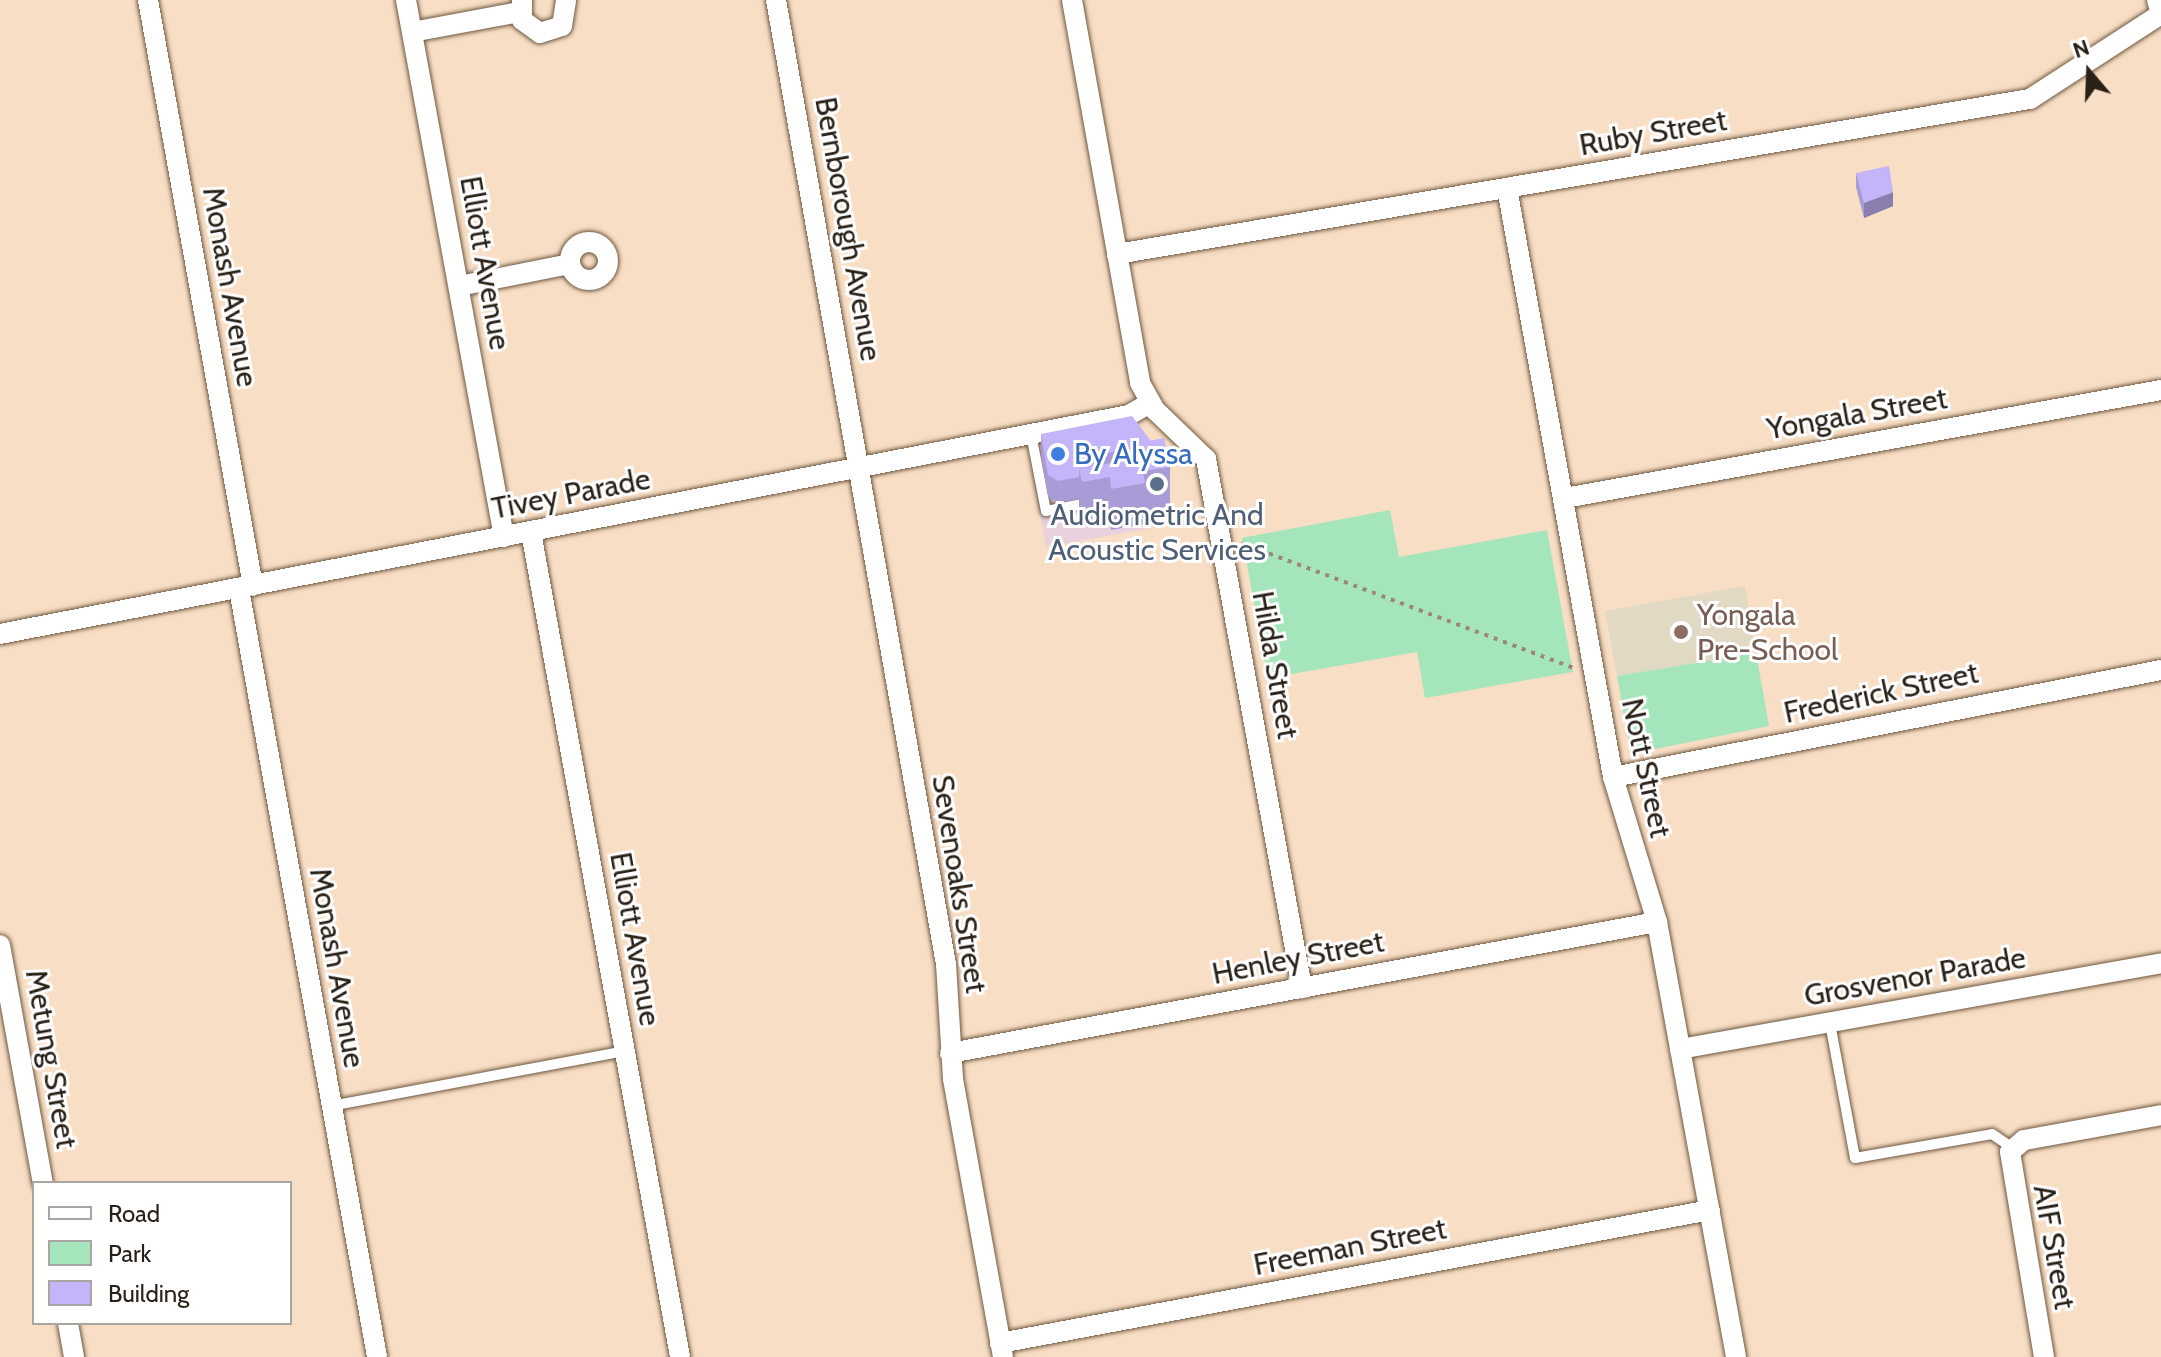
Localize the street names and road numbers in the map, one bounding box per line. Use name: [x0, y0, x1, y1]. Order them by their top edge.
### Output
street label: Bernborough Avenue: [807, 94, 889, 364]
street label: Ruby Street: [1577, 102, 1729, 164]
street label: Elliott Avenue: [452, 173, 518, 353]
street label: Monash Avenue: [195, 184, 265, 390]
street label: Yongala Street: [1764, 380, 1950, 448]
street label: Tivey Parade: [489, 461, 653, 527]
street label: Hilda Street: [1244, 588, 1306, 742]
street label: Frederick Street: [1781, 655, 1981, 731]
street label: Nott Street: [1614, 695, 1678, 841]
street label: Sevenoaks Street: [924, 773, 994, 995]
street label: Elliott Avenue: [602, 849, 668, 1029]
street label: Monash Avenue: [302, 865, 372, 1071]
street label: Henley Street: [1209, 924, 1387, 992]
street label: Grosvenor Parade: [1801, 940, 2029, 1014]
street label: Metung Street: [18, 967, 84, 1151]
street label: AIF Street: [2025, 1182, 2083, 1312]
street label: Freeman Street: [1251, 1211, 1449, 1283]

